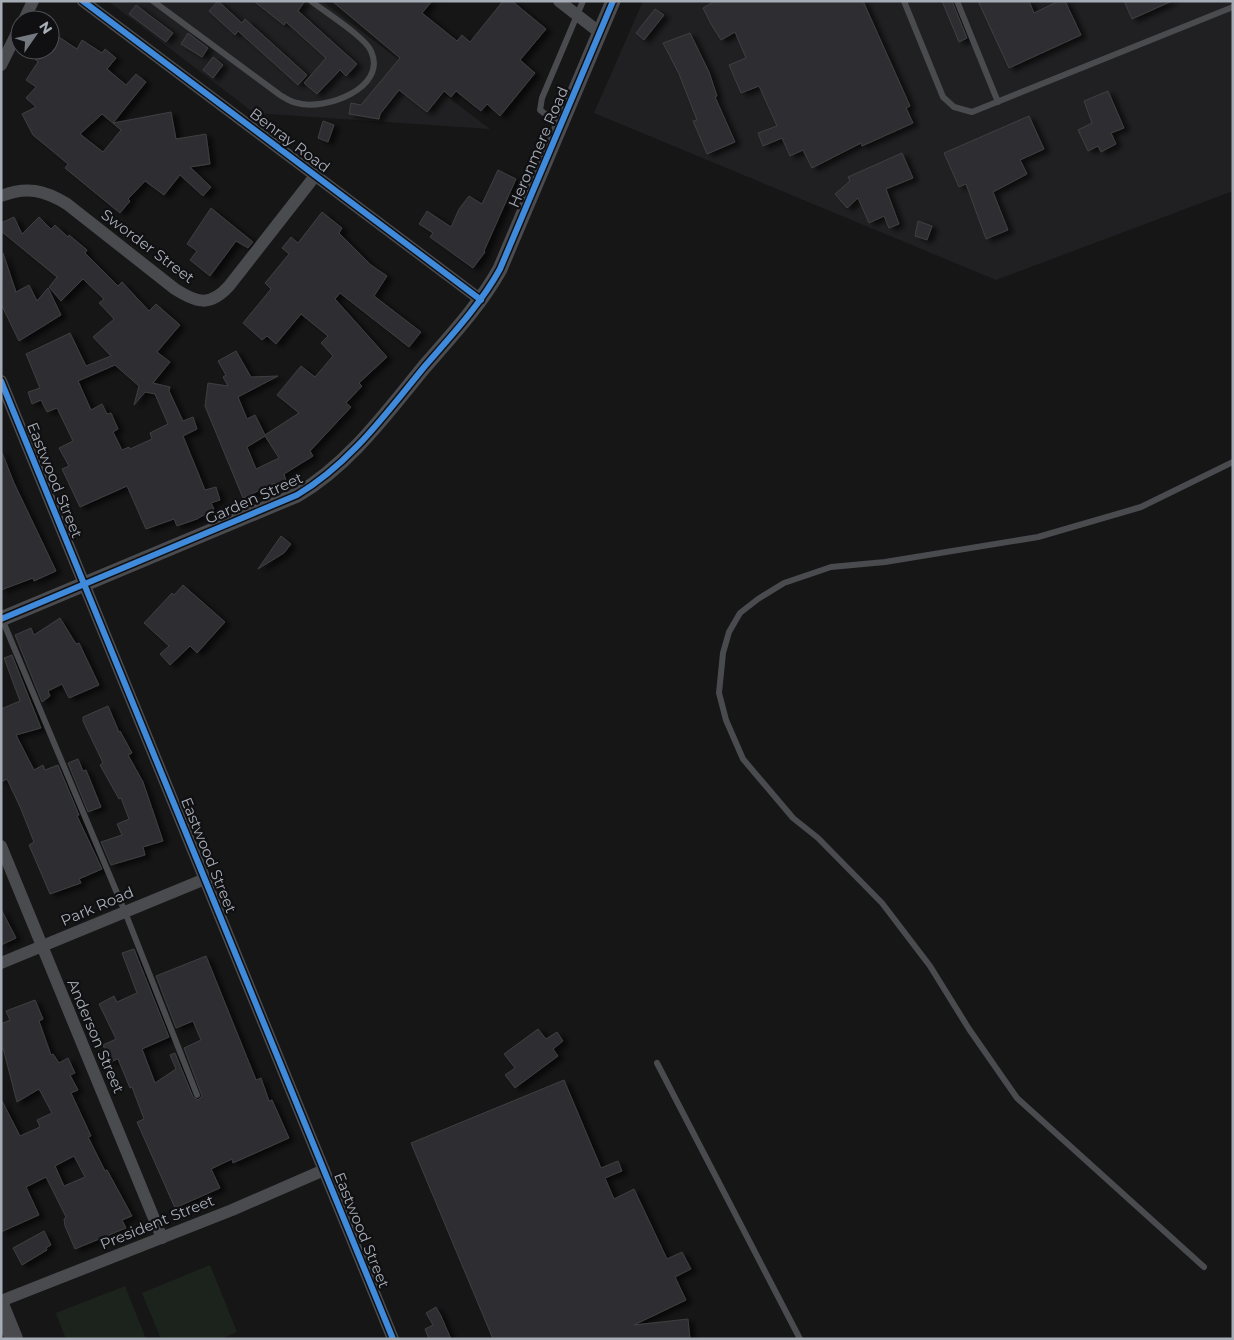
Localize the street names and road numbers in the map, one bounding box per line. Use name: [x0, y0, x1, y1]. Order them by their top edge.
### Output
street label: Heronmere Road: [504, 84, 572, 210]
street label: Benray Road: [246, 104, 334, 176]
street label: Sworder Street: [98, 205, 198, 287]
street label: Eastwood Street: [23, 419, 87, 541]
street label: Garden Street: [202, 468, 306, 528]
street label: Eastwood Street: [177, 794, 241, 916]
street label: Park Road: [58, 882, 136, 930]
street label: Anderson Street: [63, 976, 129, 1096]
street label: Eastwood Street: [330, 1169, 394, 1291]
street label: President Street: [97, 1190, 217, 1254]

